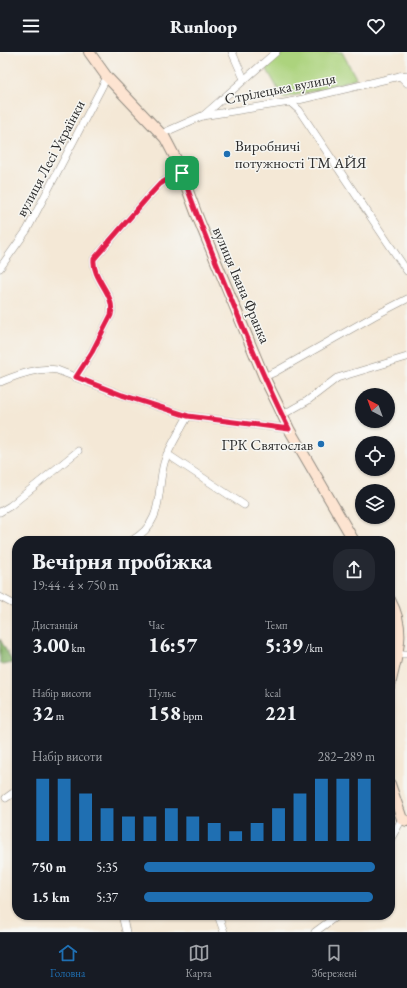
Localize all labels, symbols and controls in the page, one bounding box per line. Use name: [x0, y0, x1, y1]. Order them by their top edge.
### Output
icon: menu: [20, 15, 42, 37]
text: Runloop: [170, 15, 237, 38]
icon: heart: [365, 15, 387, 37]
street label: Стрілецька вулиця: [223, 68, 337, 108]
street label: вулиця Лесі Українки: [11, 96, 89, 220]
place label: Виробничі потужності ТМ АЙЯ: [235, 136, 366, 172]
marker: Виробничі потужності ТМ АЙЯ: [222, 149, 232, 159]
pin: [165, 156, 199, 190]
icon: arrive: [171, 162, 193, 184]
street label: вулиця Івана Франка: [209, 224, 275, 346]
north arrow: [355, 388, 395, 428]
map controls: [355, 388, 395, 524]
place label: ГРК Святослав: [222, 435, 313, 454]
button: locate: [355, 436, 395, 476]
marker: ГРК Святослав: [316, 439, 326, 449]
button: layers: [355, 484, 395, 524]
text: Вечірня пробіжка: [32, 547, 212, 576]
button: share: [333, 549, 375, 591]
text: 19:44 · 4 × 750 m: [32, 577, 119, 594]
text: Дистанція: [32, 618, 78, 632]
text: Час: [148, 618, 165, 632]
text: Темп: [265, 618, 288, 632]
text: 3.00: [32, 632, 69, 658]
text: 16:57: [148, 632, 197, 658]
text: 5:39: [265, 632, 303, 658]
text: km: [69, 641, 85, 655]
text: /km: [303, 641, 323, 655]
text: Набір висоти: [32, 686, 91, 700]
text: Пульс: [148, 686, 176, 700]
text: kcal: [265, 686, 281, 700]
text: 32: [32, 700, 54, 726]
text: 158: [148, 700, 181, 726]
text: 221: [265, 700, 297, 726]
text: m: [54, 709, 64, 723]
text: bpm: [181, 709, 203, 723]
text: Набір висоти: [32, 748, 102, 765]
text: 282–289 m: [318, 748, 375, 765]
text: 750 m: [32, 859, 66, 876]
text: 5:35: [96, 859, 118, 876]
text: 1.5 km: [32, 889, 70, 906]
text: 5:37: [96, 889, 118, 906]
tab: Головна: [50, 942, 85, 980]
tab: Карта: [185, 942, 212, 980]
tab: Збережені: [312, 942, 357, 980]

